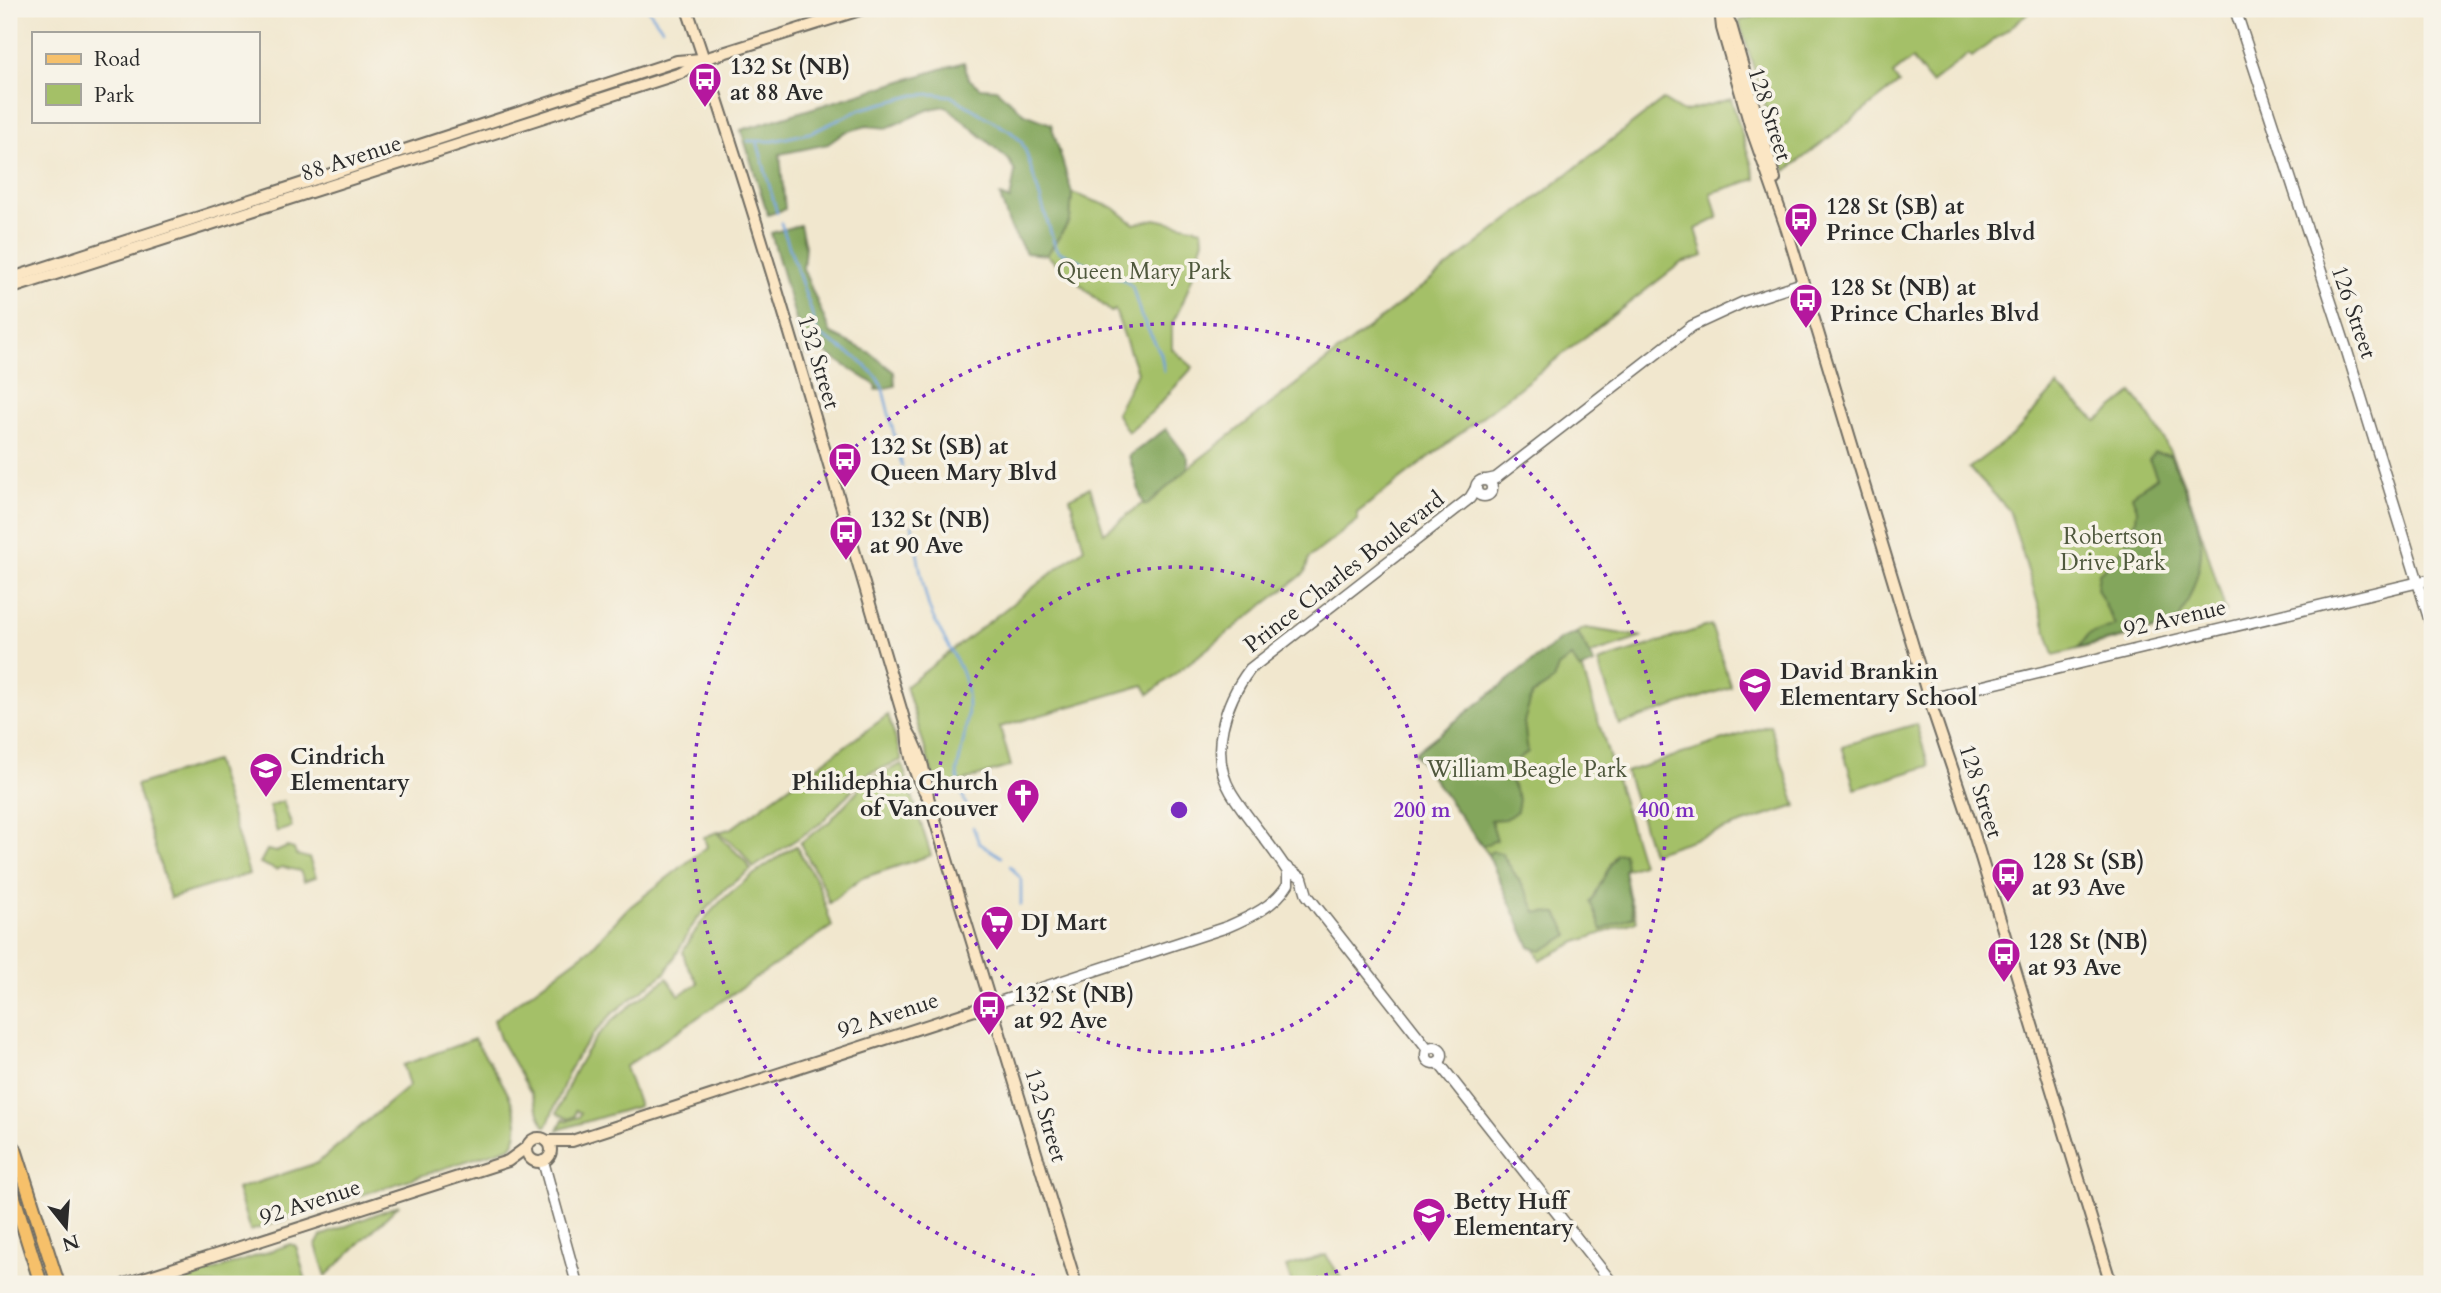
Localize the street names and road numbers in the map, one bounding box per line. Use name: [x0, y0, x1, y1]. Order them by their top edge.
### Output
street label: 128 Street: [1740, 63, 1800, 165]
street label: 88 Avenue: [297, 127, 405, 189]
street label: 126 Street: [2324, 261, 2384, 363]
street label: 132 Street: [790, 311, 848, 413]
street label: Prince Charles Boulevard: [1237, 483, 1451, 660]
street label: 92 Avenue: [2121, 591, 2229, 645]
street label: 128 Street: [1951, 740, 2011, 842]
street label: 92 Avenue: [834, 984, 942, 1046]
street label: 132 Street: [1017, 1064, 1075, 1166]
street label: 92 Avenue: [256, 1171, 364, 1233]

